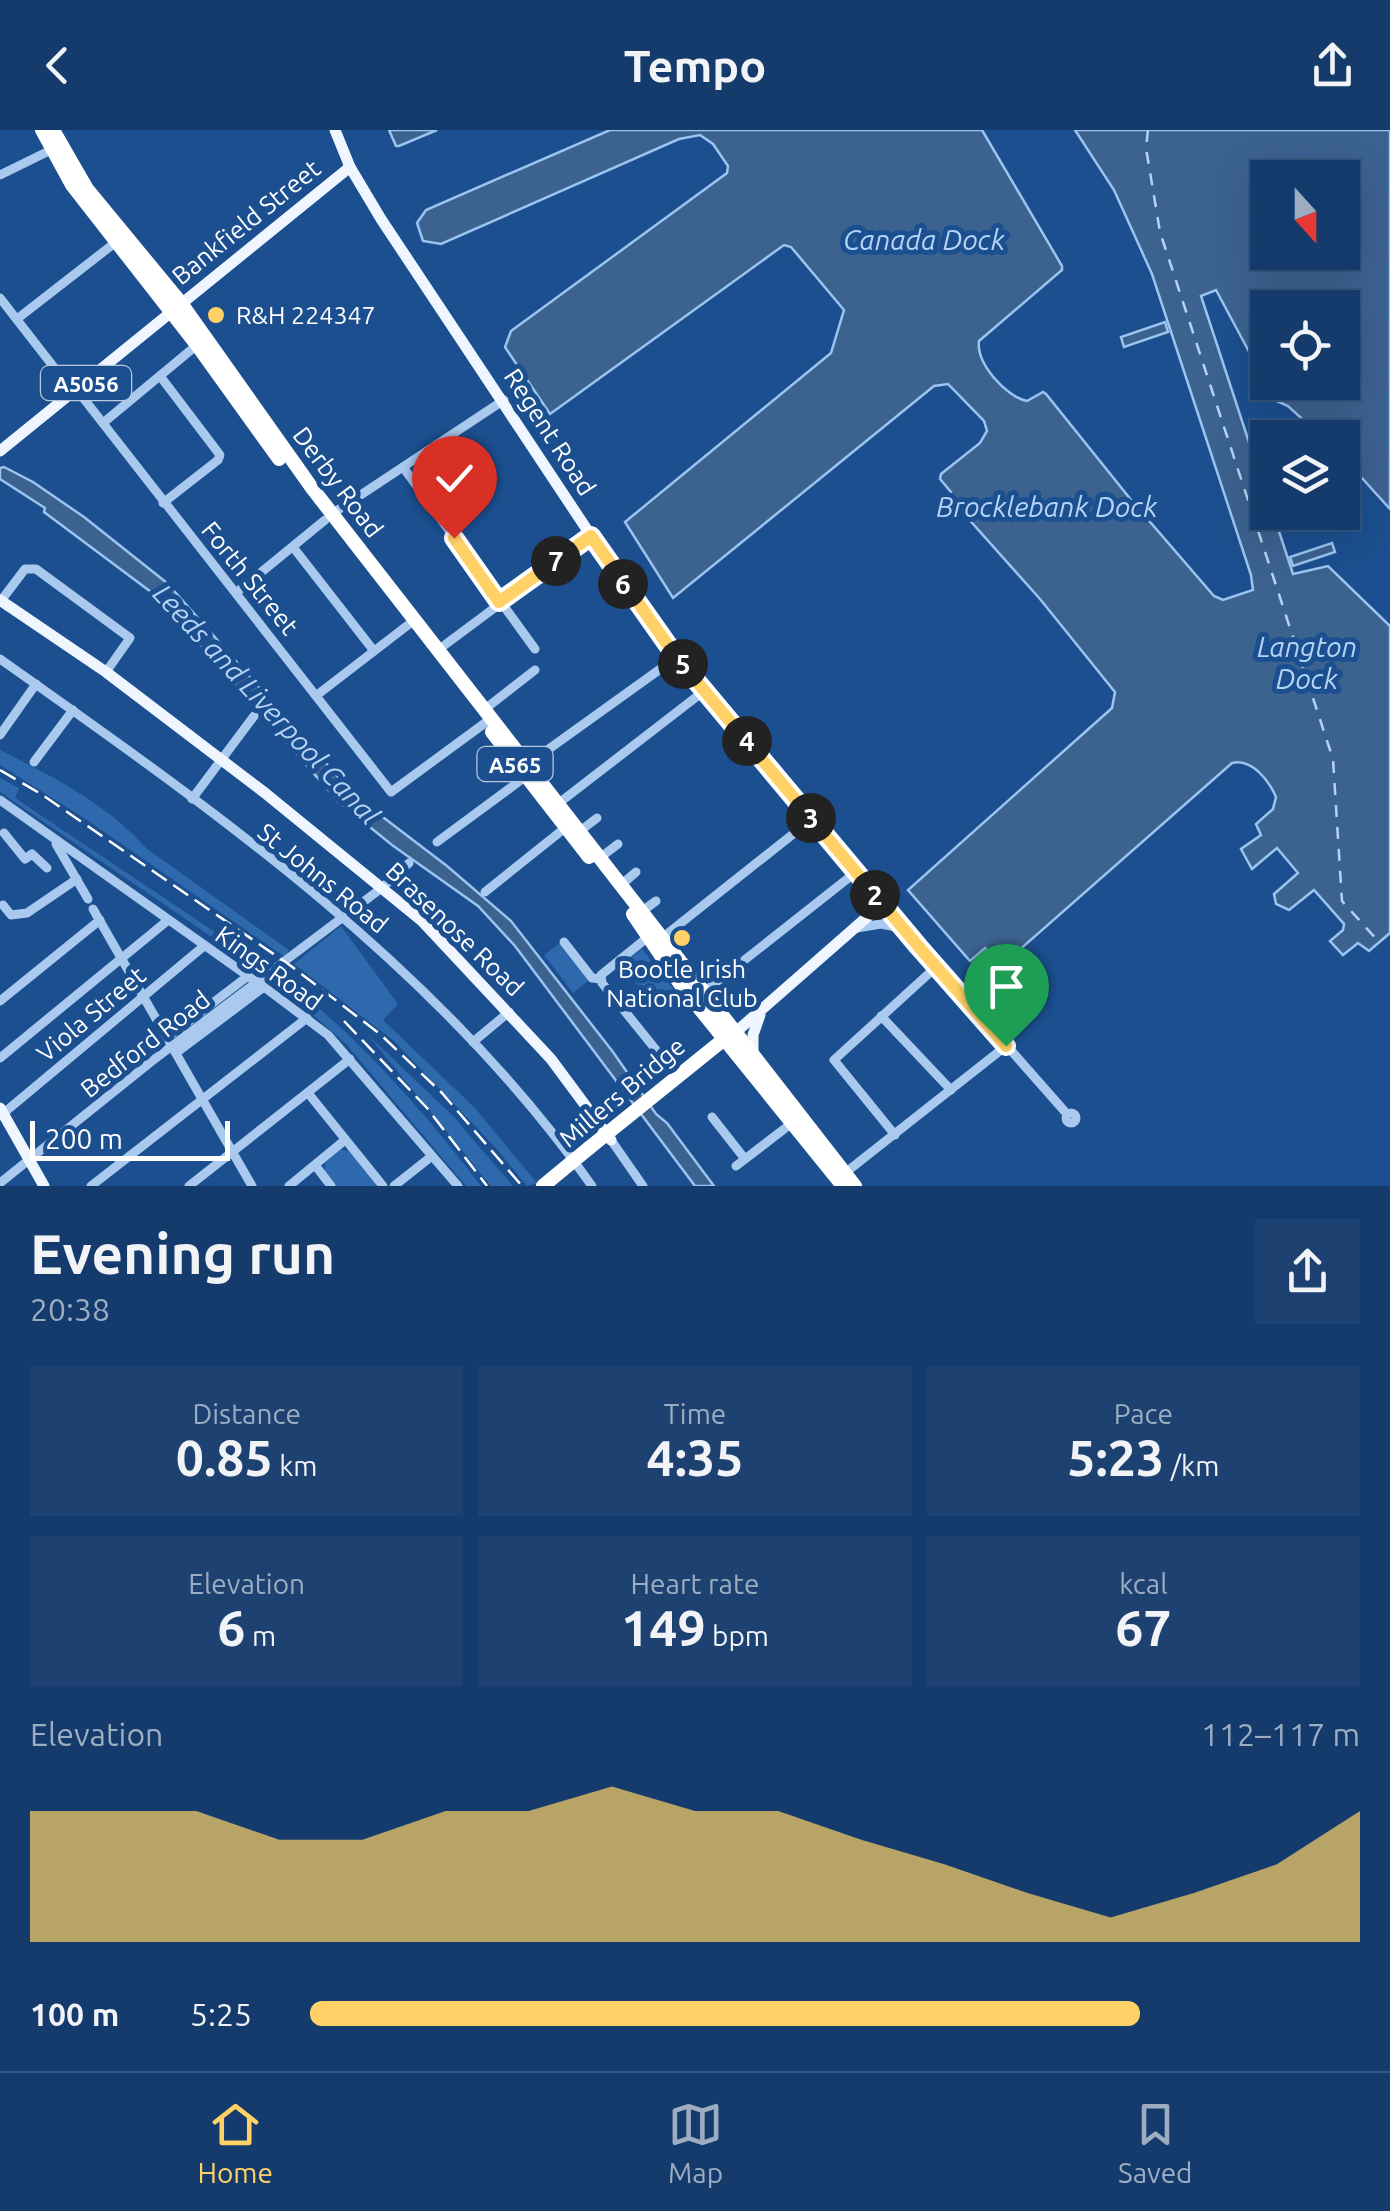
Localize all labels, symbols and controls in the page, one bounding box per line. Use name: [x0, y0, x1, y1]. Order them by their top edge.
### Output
icon: back: [30, 38, 85, 93]
icon: share: [1305, 38, 1360, 93]
text: Tempo: [624, 40, 766, 91]
street label: Bankfield Street: [167, 154, 326, 290]
north arrow: [1250, 160, 1360, 270]
map controls: [1250, 160, 1360, 530]
water label: Canada Dock: [843, 224, 1006, 255]
button: locate: [1250, 290, 1360, 400]
place label: R&H 224347: [236, 301, 376, 329]
marker: R&H 224347: [205, 304, 227, 326]
street label: Regent Road: [499, 364, 601, 500]
road number: A5056: [41, 366, 131, 400]
button: layers: [1250, 420, 1360, 530]
street label: Derby Road: [287, 421, 389, 543]
pin: [412, 436, 497, 539]
icon: check: [427, 451, 482, 506]
water label: Brocklebank Dock: [936, 491, 1158, 522]
street label: Forth Street: [196, 516, 304, 640]
pin: 7: [531, 536, 581, 586]
text: 7: [548, 545, 564, 576]
pin: 6: [598, 559, 648, 609]
text: 6: [615, 568, 631, 599]
water label: Leeds and Liverpool Canal: [148, 578, 386, 830]
water label: Langton Dock: [1257, 631, 1357, 694]
pin: 5: [658, 639, 708, 689]
text: 5: [675, 648, 691, 679]
pin: 4: [722, 716, 772, 766]
text: 4: [739, 725, 755, 756]
road number: A565: [478, 747, 552, 781]
pin: 3: [786, 793, 836, 843]
text: 3: [803, 802, 819, 833]
street label: St Johns Road: [253, 817, 393, 939]
street label: Brasenose Road: [381, 857, 529, 1001]
pin: 2: [850, 870, 900, 920]
text: 2: [867, 879, 883, 910]
street label: Kings Road: [210, 920, 328, 1016]
marker: Bootle Irish National Club: [671, 927, 693, 949]
pin: [964, 944, 1049, 1047]
place label: Bootle Irish National Club: [606, 955, 758, 1012]
icon: arrive: [979, 959, 1034, 1014]
street label: Viola Street: [31, 961, 151, 1067]
street label: Bedford Road: [75, 985, 215, 1103]
street label: Millers Bridge: [554, 1031, 690, 1153]
scale bar: [30, 1116, 230, 1160]
text: 200 m: [45, 1123, 123, 1154]
button: share: [1255, 1219, 1360, 1324]
text: Evening run: [30, 1223, 335, 1284]
text: 20:38: [30, 1291, 110, 1327]
text: Distance: [192, 1398, 301, 1429]
text: Time: [664, 1398, 726, 1429]
text: Pace: [1114, 1398, 1173, 1429]
text: 0.85: [176, 1429, 273, 1485]
text: 4:35: [647, 1429, 743, 1485]
text: 5:23: [1067, 1429, 1164, 1485]
text: km: [273, 1450, 317, 1481]
text: /km: [1164, 1450, 1219, 1481]
text: Elevation: [188, 1568, 305, 1599]
text: Heart rate: [631, 1568, 759, 1599]
text: kcal: [1119, 1568, 1168, 1599]
text: 6: [217, 1599, 245, 1655]
text: 149: [621, 1599, 706, 1655]
text: 67: [1115, 1599, 1172, 1655]
text: m: [245, 1620, 276, 1651]
text: bpm: [706, 1620, 769, 1651]
text: Elevation: [30, 1716, 163, 1752]
text: 112–117 m: [1201, 1716, 1360, 1752]
text: 100 m: [30, 1996, 119, 2032]
text: 5:25: [190, 1996, 252, 2032]
tab: Home: [197, 2097, 273, 2188]
tab: Map: [668, 2097, 723, 2188]
tab: Saved: [1118, 2097, 1193, 2188]

